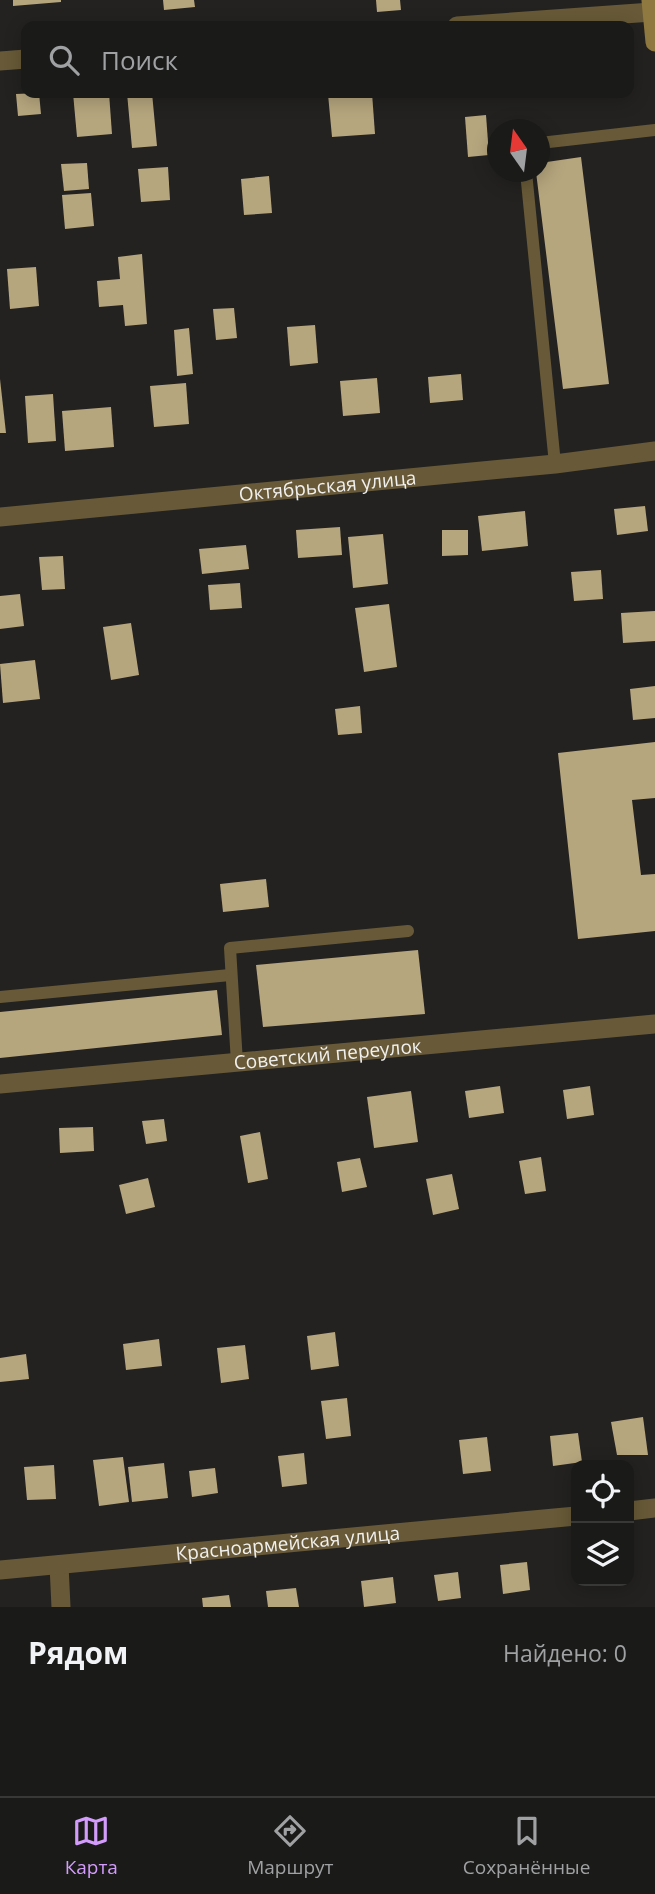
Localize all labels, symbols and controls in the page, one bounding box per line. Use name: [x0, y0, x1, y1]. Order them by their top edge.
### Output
search box: [21, 21, 634, 98]
icon: search: [45, 41, 83, 79]
text: Поиск: [101, 42, 178, 78]
north arrow: [487, 119, 550, 182]
street label: Октябрьская улица: [238, 464, 417, 507]
street label: Советский переулок: [233, 1032, 423, 1076]
map controls: [571, 1460, 634, 1586]
button: locate: [571, 1460, 634, 1523]
street label: Красноармейская улица: [174, 1520, 401, 1566]
button: layers: [571, 1523, 634, 1586]
text: Рядом: [28, 1632, 128, 1673]
text: Найдено: 0: [503, 1637, 627, 1669]
tab: Карта: [65, 1812, 118, 1880]
tab: Маршрут: [247, 1812, 333, 1880]
tab: Сохранённые: [463, 1812, 590, 1880]

